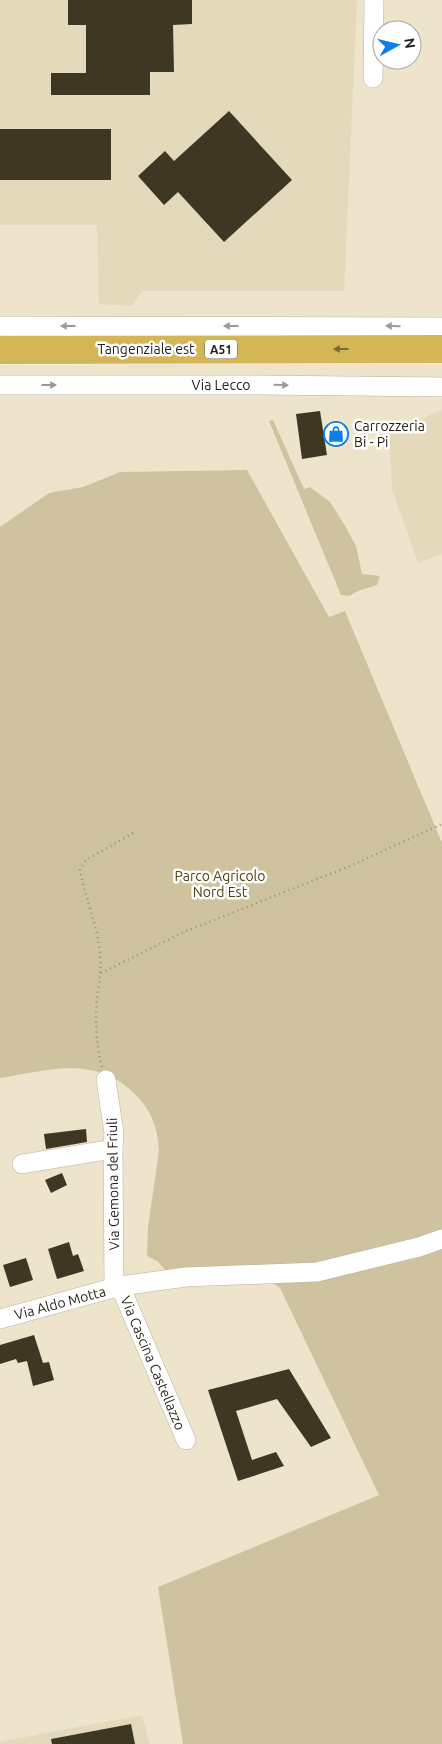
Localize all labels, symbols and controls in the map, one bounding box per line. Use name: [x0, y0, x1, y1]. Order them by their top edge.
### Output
north arrow: [372, 20, 422, 70]
text: N: [401, 37, 419, 49]
one-way arrow: [60, 322, 76, 330]
one-way arrow: [223, 322, 239, 330]
one-way arrow: [385, 322, 401, 330]
road number: A51: [205, 339, 237, 358]
street label: Tangenziale est: [97, 341, 195, 357]
one-way arrow: [333, 345, 349, 353]
street label: Via Lecco: [191, 377, 251, 393]
one-way arrow: [41, 381, 57, 389]
one-way arrow: [273, 381, 289, 389]
place label: Carrozzeria Bi - Pi: [354, 418, 425, 450]
shop icon: Carrozzeria Bi - Pi: [323, 421, 349, 447]
park label: Parco Agricolo Nord Est: [175, 868, 265, 900]
street label: Via Gemona del Friuli: [104, 1118, 122, 1250]
street label: Via Aldo Motta: [13, 1283, 107, 1323]
street label: Via Cascina Castellazzo: [118, 1294, 188, 1432]

